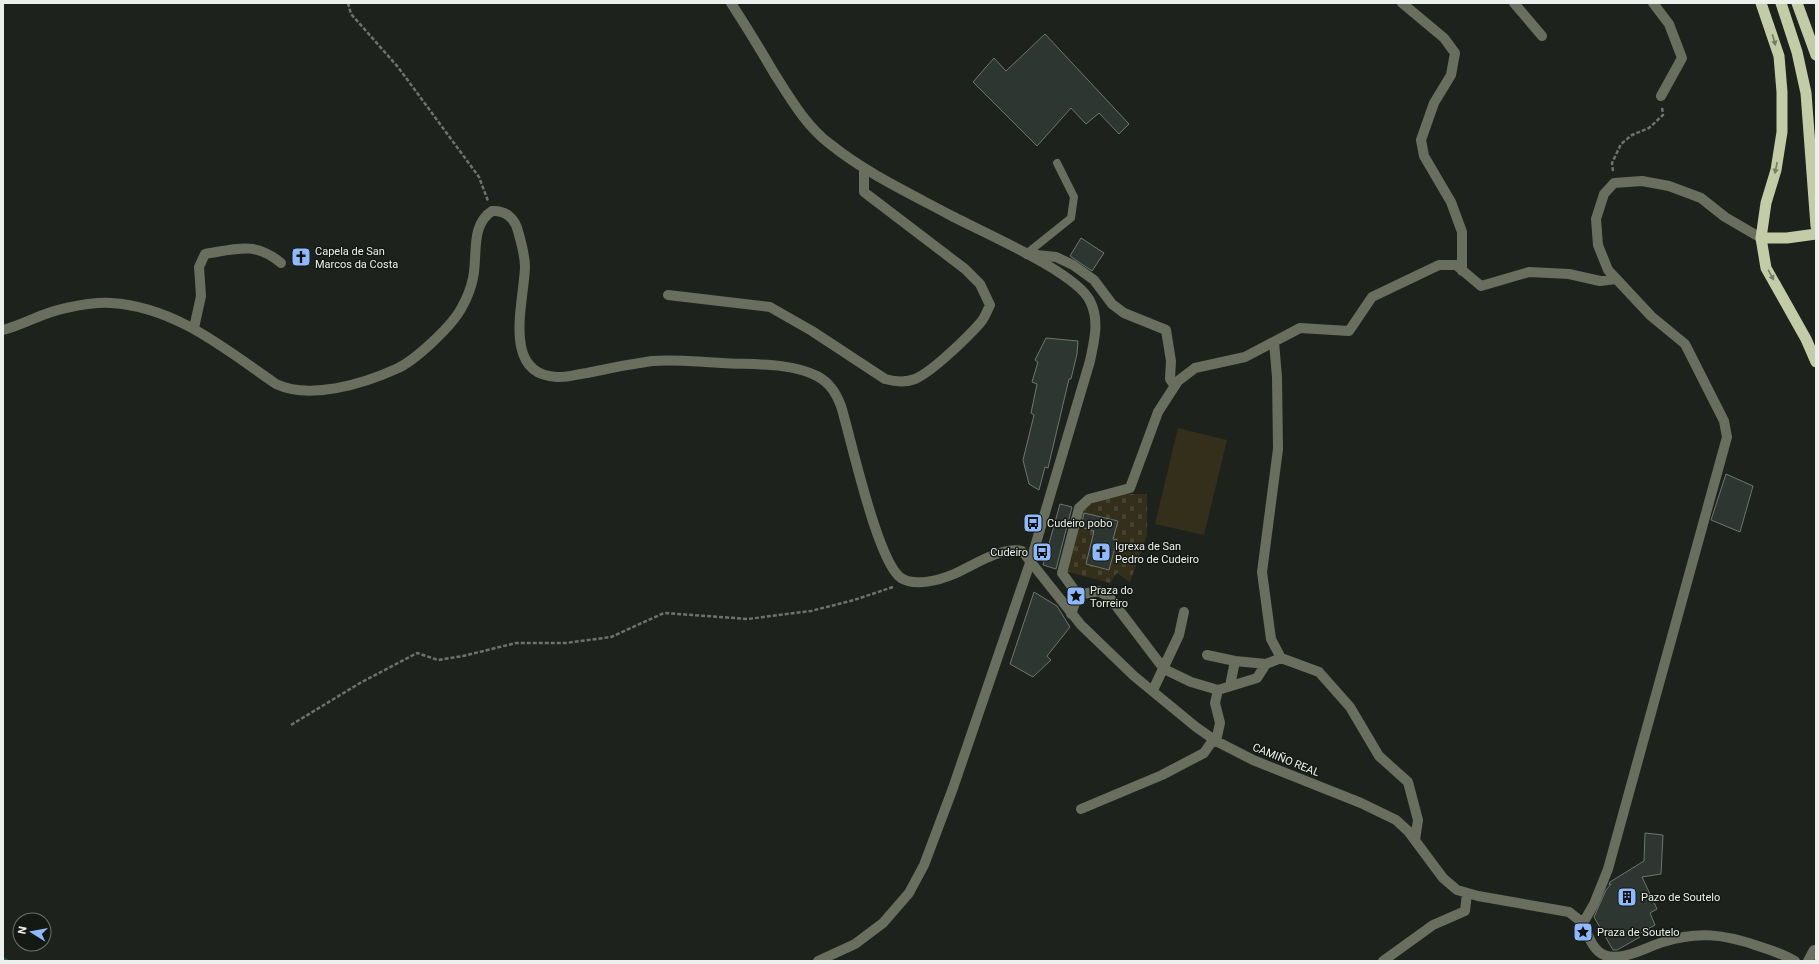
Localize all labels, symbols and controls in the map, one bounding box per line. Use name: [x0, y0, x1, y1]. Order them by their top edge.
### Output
one-way arrow: [1771, 34, 1777, 46]
one-way arrow: [1772, 162, 1778, 175]
place label: Capela de San Marcos da Costa: [315, 245, 398, 271]
church icon: Capela de San Marcos da Costa: [290, 246, 312, 268]
one-way arrow: [1767, 269, 1774, 281]
bus stop icon: Cudeiro pobo: [1022, 512, 1044, 534]
place label: Cudeiro pobo: [1047, 517, 1112, 530]
place label: Igrexa de San Pedro de Cudeiro: [1115, 540, 1199, 566]
bus stop icon: Cudeiro: [1031, 541, 1053, 563]
church icon: Igrexa de San Pedro de Cudeiro: [1090, 541, 1112, 563]
place label: Cudeiro: [990, 546, 1028, 559]
place label: Praza do Torreiro: [1090, 584, 1133, 610]
place icon: Praza do Torreiro: [1065, 585, 1087, 607]
street label: CAMIÑO REAL: [1251, 741, 1322, 779]
building icon: Pazo de Soutelo: [1616, 886, 1638, 908]
place label: Pazo de Soutelo: [1641, 891, 1720, 904]
north arrow: [12, 912, 52, 952]
place icon: Praza de Soutelo: [1572, 921, 1594, 943]
text: N: [16, 925, 30, 935]
place label: Praza de Soutelo: [1597, 926, 1680, 939]

